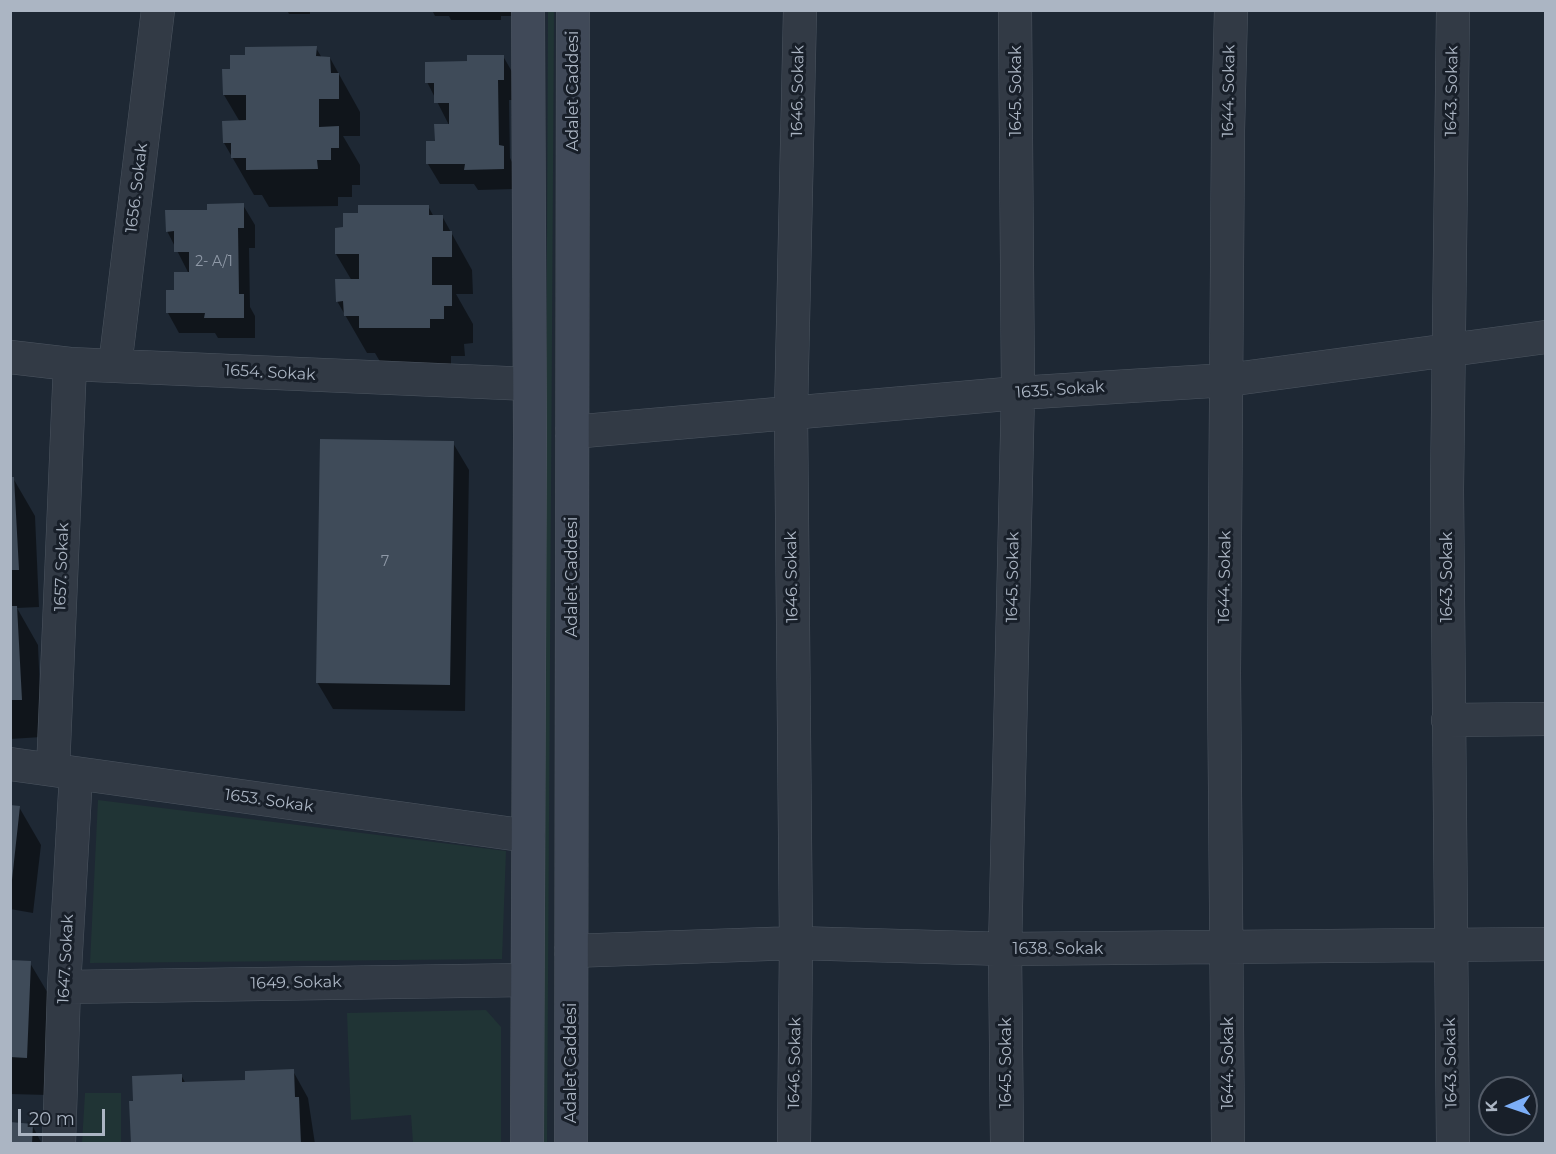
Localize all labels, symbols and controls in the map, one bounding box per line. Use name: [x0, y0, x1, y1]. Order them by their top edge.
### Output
street label: Adalet Caddesi: [563, 31, 583, 151]
street label: 1644. Sokak: [1219, 44, 1239, 138]
street label: 1646. Sokak: [788, 45, 808, 137]
street label: 1643. Sokak: [1442, 45, 1462, 137]
street label: 1645. Sokak: [1006, 46, 1026, 136]
street label: 1656. Sokak: [122, 142, 152, 234]
house number: 2- A/1: [195, 254, 233, 270]
street label: 1654. Sokak: [224, 361, 316, 385]
street label: 1635. Sokak: [1015, 377, 1105, 403]
street label: Adalet Caddesi: [562, 517, 582, 637]
street label: 1657. Sokak: [51, 522, 73, 612]
street label: 1644. Sokak: [1215, 530, 1235, 624]
street label: 1646. Sokak: [782, 531, 802, 623]
street label: 1645. Sokak: [1003, 531, 1023, 623]
street label: 1643. Sokak: [1437, 532, 1457, 622]
house number: 7: [381, 554, 389, 570]
street label: 1653. Sokak: [223, 785, 315, 817]
street label: 1647. Sokak: [54, 914, 78, 1004]
street label: 1638. Sokak: [1013, 939, 1103, 959]
street label: 1649. Sokak: [250, 973, 342, 993]
street label: Adalet Caddesi: [561, 1003, 581, 1123]
street label: 1646. Sokak: [785, 1017, 805, 1109]
street label: 1644. Sokak: [1218, 1017, 1238, 1109]
street label: 1643. Sokak: [1441, 1017, 1461, 1109]
street label: 1645. Sokak: [996, 1018, 1016, 1108]
north arrow: [1478, 1076, 1538, 1136]
scale bar: [21, 1097, 108, 1135]
text: K: [1482, 1100, 1501, 1113]
text: 20 m: [29, 1108, 75, 1130]

